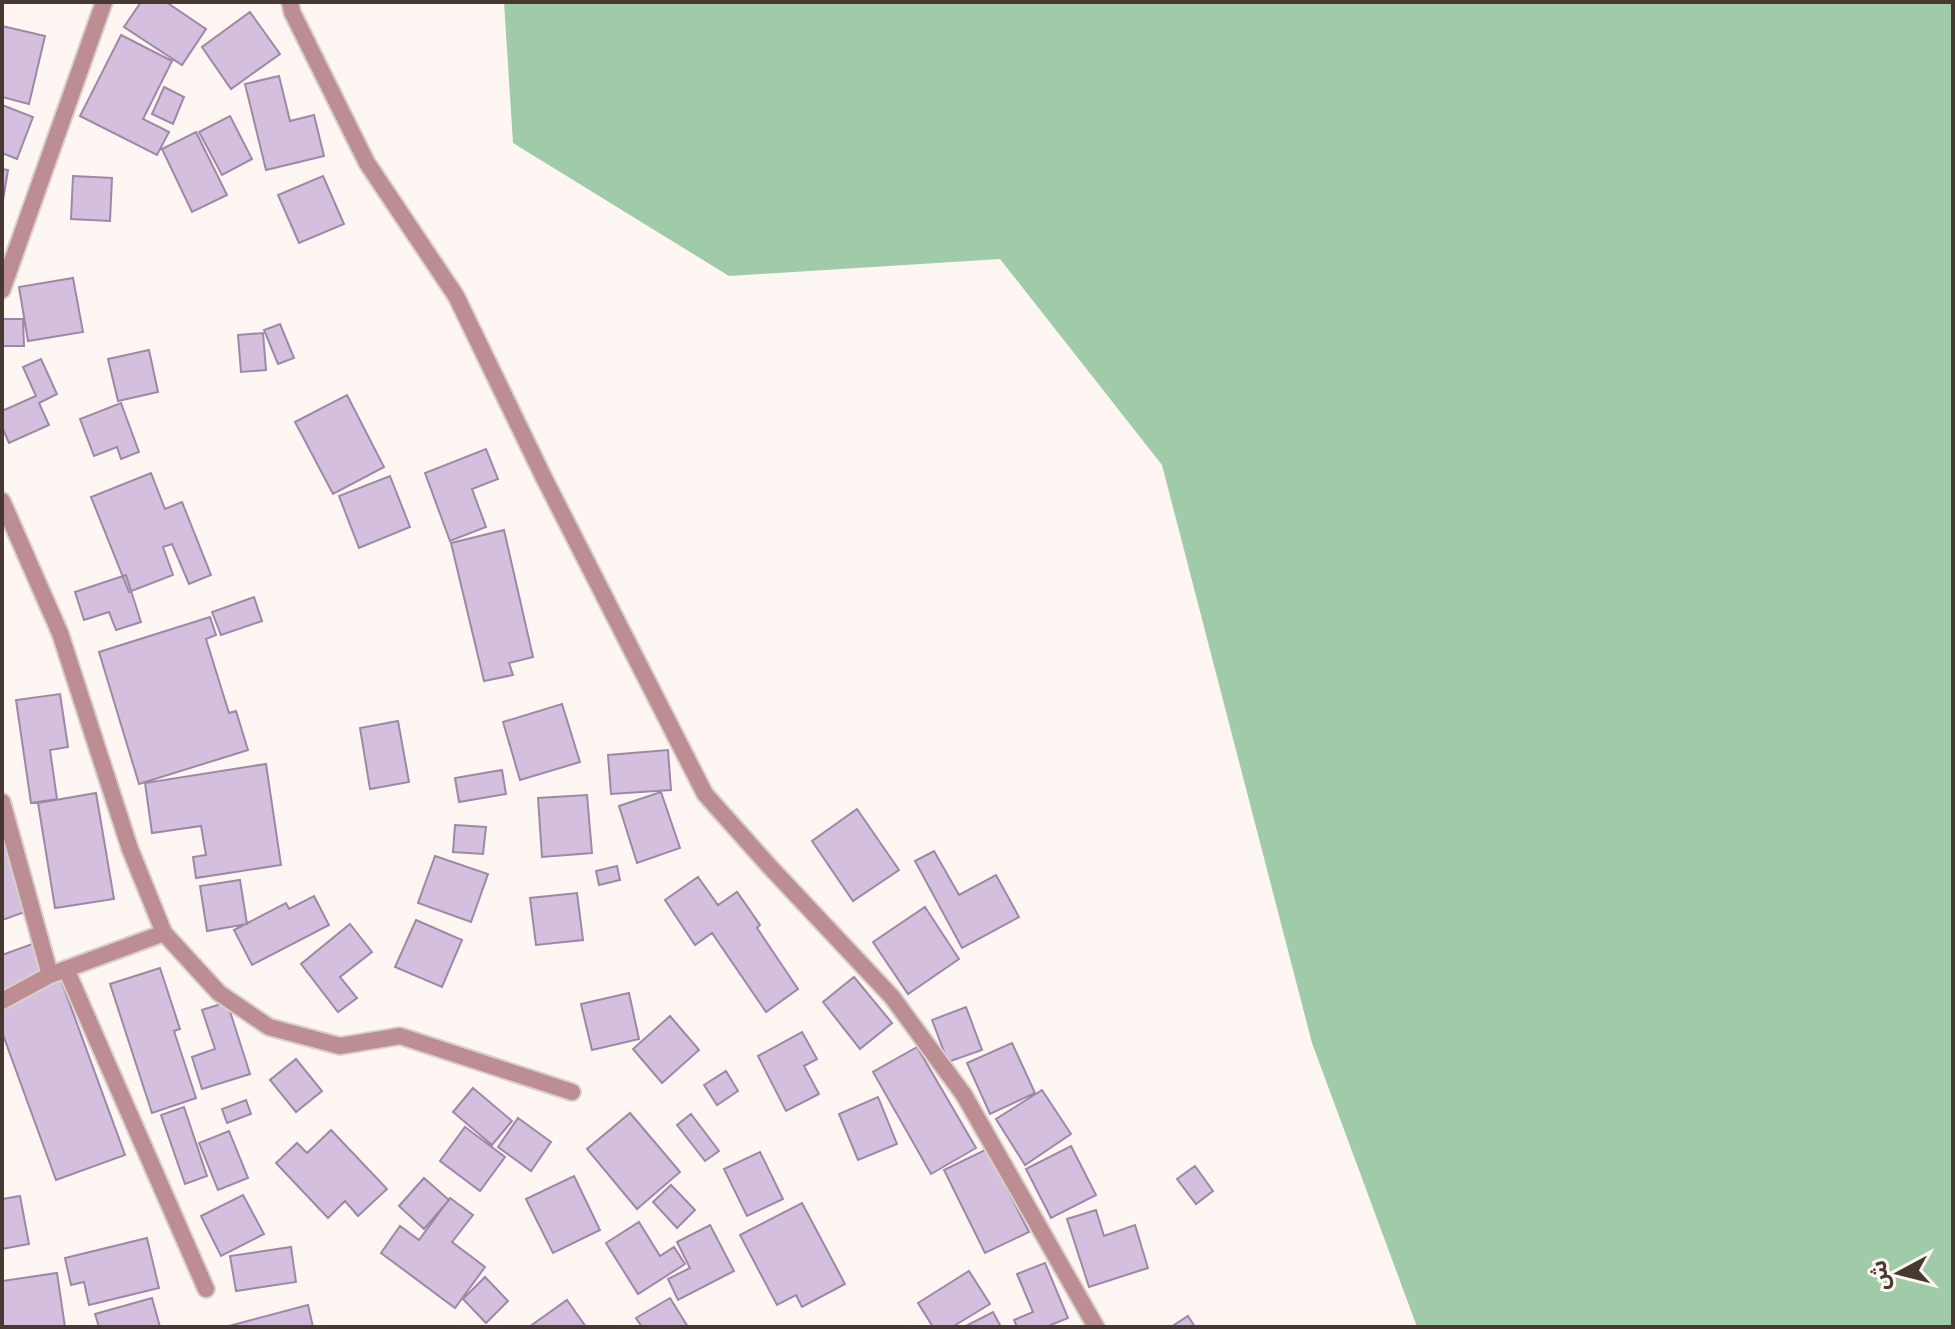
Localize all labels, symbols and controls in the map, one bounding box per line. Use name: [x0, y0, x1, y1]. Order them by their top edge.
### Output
north arrow: [1859, 1233, 1939, 1313]
text: ش: [1864, 1259, 1895, 1292]

